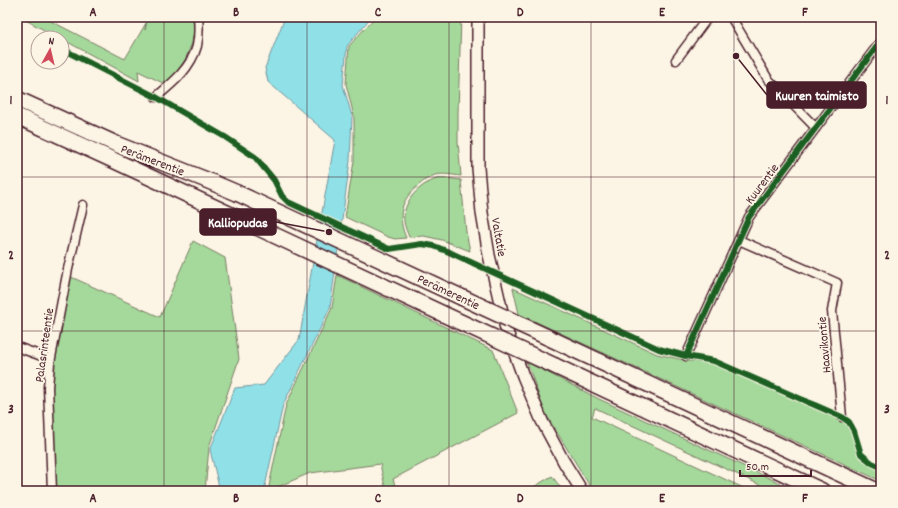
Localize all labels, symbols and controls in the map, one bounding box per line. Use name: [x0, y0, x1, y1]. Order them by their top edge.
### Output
text: A: [89, 4, 97, 23]
text: B: [233, 4, 239, 23]
text: C: [375, 4, 382, 23]
text: D: [517, 4, 524, 23]
text: E: [659, 4, 666, 23]
text: F: [802, 4, 808, 23]
north arrow: [30, 30, 70, 70]
text: N: [47, 34, 55, 50]
callout: Kuuren taimisto: [767, 82, 866, 108]
text: Kuuren taimisto: [775, 87, 859, 107]
text: 1: [10, 92, 13, 111]
text: 1: [886, 92, 889, 111]
street label: Perämerentie: [117, 140, 187, 182]
street label: Kuurentie: [741, 160, 785, 209]
callout: Kalliopudas: [200, 209, 276, 235]
text: Kalliopudas: [208, 214, 268, 234]
street label: Valtatie: [485, 216, 510, 259]
text: 2: [8, 247, 14, 266]
text: 2: [884, 247, 890, 266]
street label: Perämerentie: [414, 270, 483, 316]
street label: Palasrinteentie: [31, 307, 60, 384]
street label: Haavikontie: [814, 315, 837, 374]
text: 3: [8, 401, 14, 420]
text: 3: [884, 401, 890, 420]
scale bar: [740, 452, 811, 478]
text: 50 m: [746, 459, 769, 476]
text: A: [89, 490, 97, 508]
text: B: [233, 490, 239, 508]
text: C: [375, 490, 382, 508]
text: D: [517, 490, 524, 508]
text: E: [659, 490, 666, 508]
text: F: [802, 490, 808, 508]

